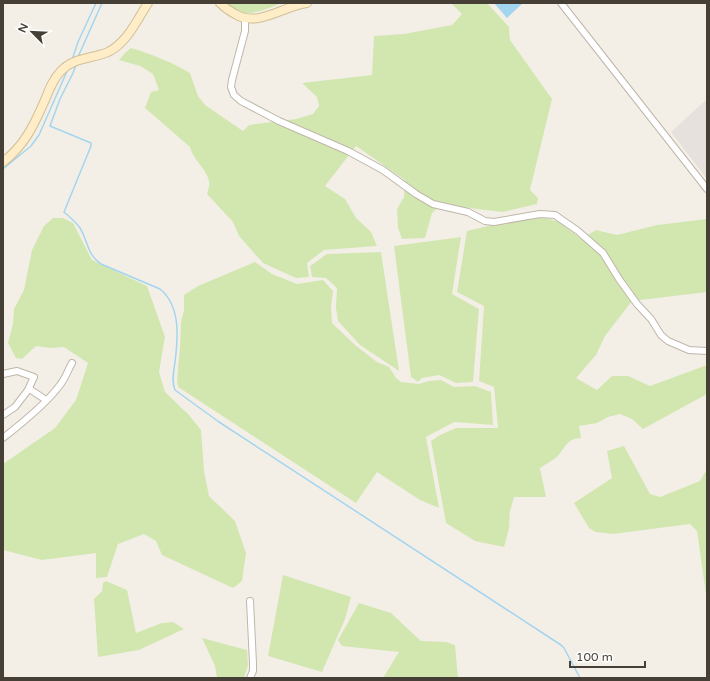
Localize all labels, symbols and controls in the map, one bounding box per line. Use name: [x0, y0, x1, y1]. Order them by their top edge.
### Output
north arrow: [12, 12, 52, 52]
text: N: [16, 21, 31, 35]
scale bar: [570, 643, 645, 669]
text: 100 m: [576, 650, 613, 664]

